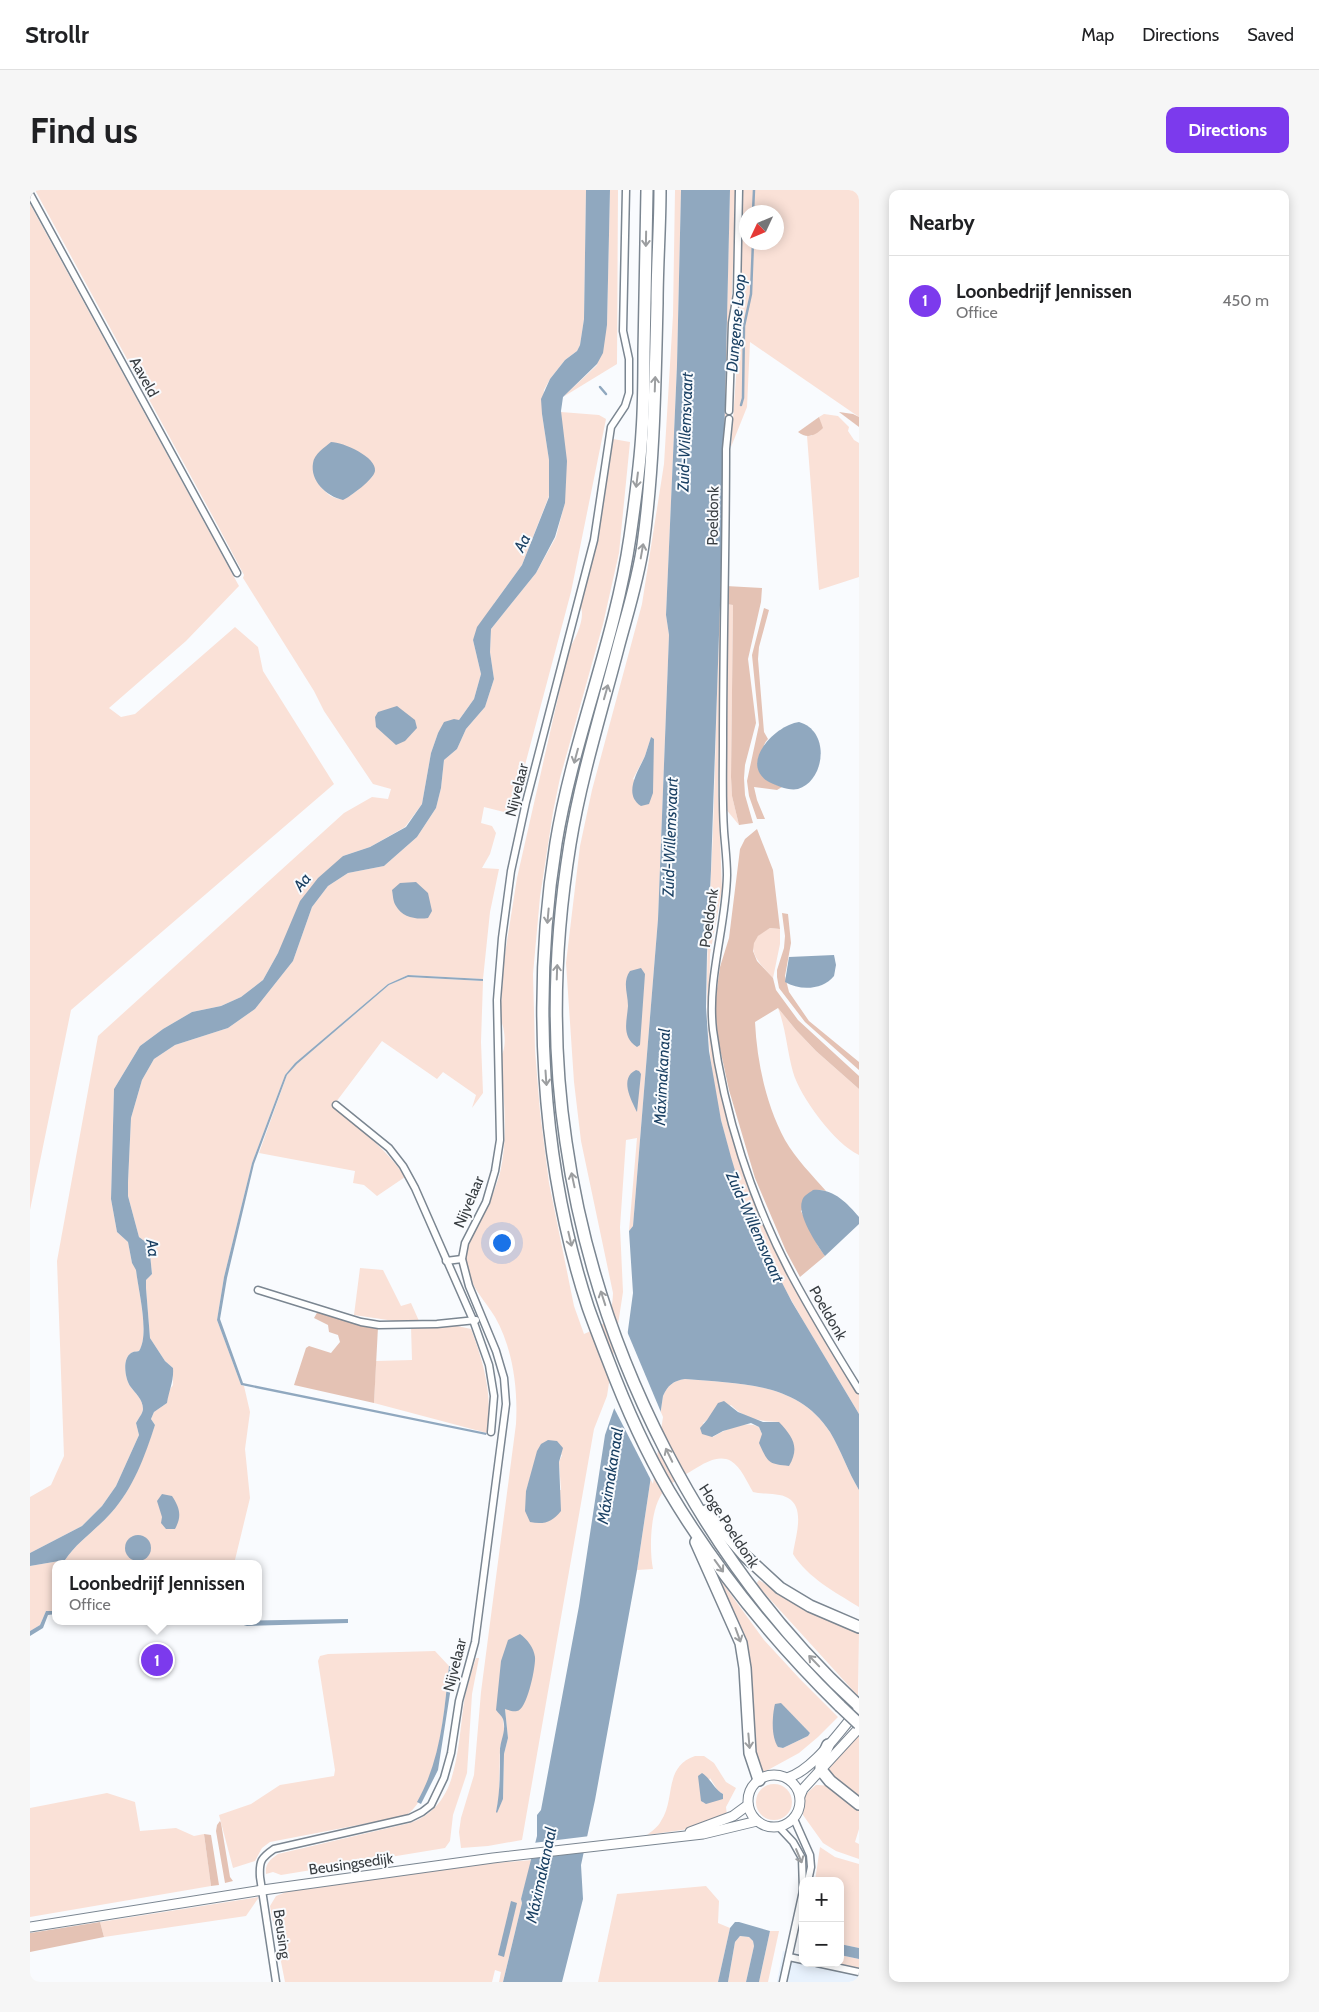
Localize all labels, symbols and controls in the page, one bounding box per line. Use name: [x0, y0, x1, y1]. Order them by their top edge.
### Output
text: Strollr: [25, 20, 89, 49]
text: Map: [1081, 24, 1114, 46]
text: Directions: [1142, 24, 1219, 46]
text: Saved: [1247, 24, 1294, 46]
button: Directions: [1166, 107, 1289, 153]
text: Find us: [30, 109, 138, 152]
north arrow: [739, 205, 784, 250]
text: Nearby: [909, 210, 975, 235]
one-way arrow: [641, 230, 651, 246]
water label: Dungense Loop: [722, 273, 750, 373]
text: Loonbedrijf Jennissen: [956, 280, 1132, 303]
text: 1: [922, 291, 928, 310]
text: 450 m: [1222, 291, 1269, 310]
text: Office: [956, 303, 998, 322]
street label: Aaveld: [126, 354, 162, 400]
water label: Zuid-Willemsvaart: [673, 371, 697, 493]
one-way arrow: [651, 377, 660, 393]
one-way arrow: [632, 471, 642, 487]
street label: Poeldonk: [703, 486, 723, 546]
water label: Aa: [509, 531, 534, 556]
one-way arrow: [637, 543, 647, 559]
one-way arrow: [602, 684, 611, 700]
one-way arrow: [571, 748, 580, 764]
street label: Nijvelaar: [502, 761, 532, 819]
water label: Zuid-Willemsvaart: [658, 776, 682, 898]
water label: Aa: [288, 869, 315, 896]
street label: Poeldonk: [696, 887, 722, 949]
one-way arrow: [543, 908, 552, 924]
one-way arrow: [552, 964, 562, 980]
water label: Máximakanaal: [650, 1028, 674, 1127]
one-way arrow: [541, 1070, 550, 1086]
water label: Zuid-Willemsvaart: [722, 1168, 788, 1286]
one-way arrow: [567, 1172, 577, 1188]
street label: Nijvelaar: [450, 1173, 488, 1231]
your location: [489, 1230, 515, 1256]
one-way arrow: [566, 1231, 575, 1247]
water label: Aa: [142, 1237, 164, 1258]
street label: Poeldonk: [805, 1283, 851, 1343]
one-way arrow: [598, 1291, 608, 1307]
water label: Máximakanaal: [593, 1426, 627, 1526]
one-way arrow: [664, 1448, 674, 1463]
street label: Hoge Poeldonk: [695, 1481, 763, 1572]
one-way arrow: [713, 1559, 724, 1572]
popup: [52, 1560, 262, 1625]
text: Loonbedrijf Jennissen: [69, 1572, 245, 1595]
text: Office: [69, 1595, 111, 1614]
one-way arrow: [734, 1627, 743, 1642]
street label: Nijvelaar: [440, 1636, 470, 1694]
pin: 1: [141, 1641, 173, 1679]
one-way arrow: [808, 1655, 820, 1668]
one-way arrow: [744, 1733, 753, 1749]
water label: Máximakanaal: [521, 1825, 560, 1925]
one-way arrow: [795, 1848, 805, 1863]
street label: Beusingsedijk: [308, 1849, 395, 1879]
map controls: [799, 1877, 844, 1967]
button: +: [799, 1877, 844, 1922]
street label: Beusing: [270, 1908, 294, 1960]
button: −: [799, 1922, 844, 1967]

